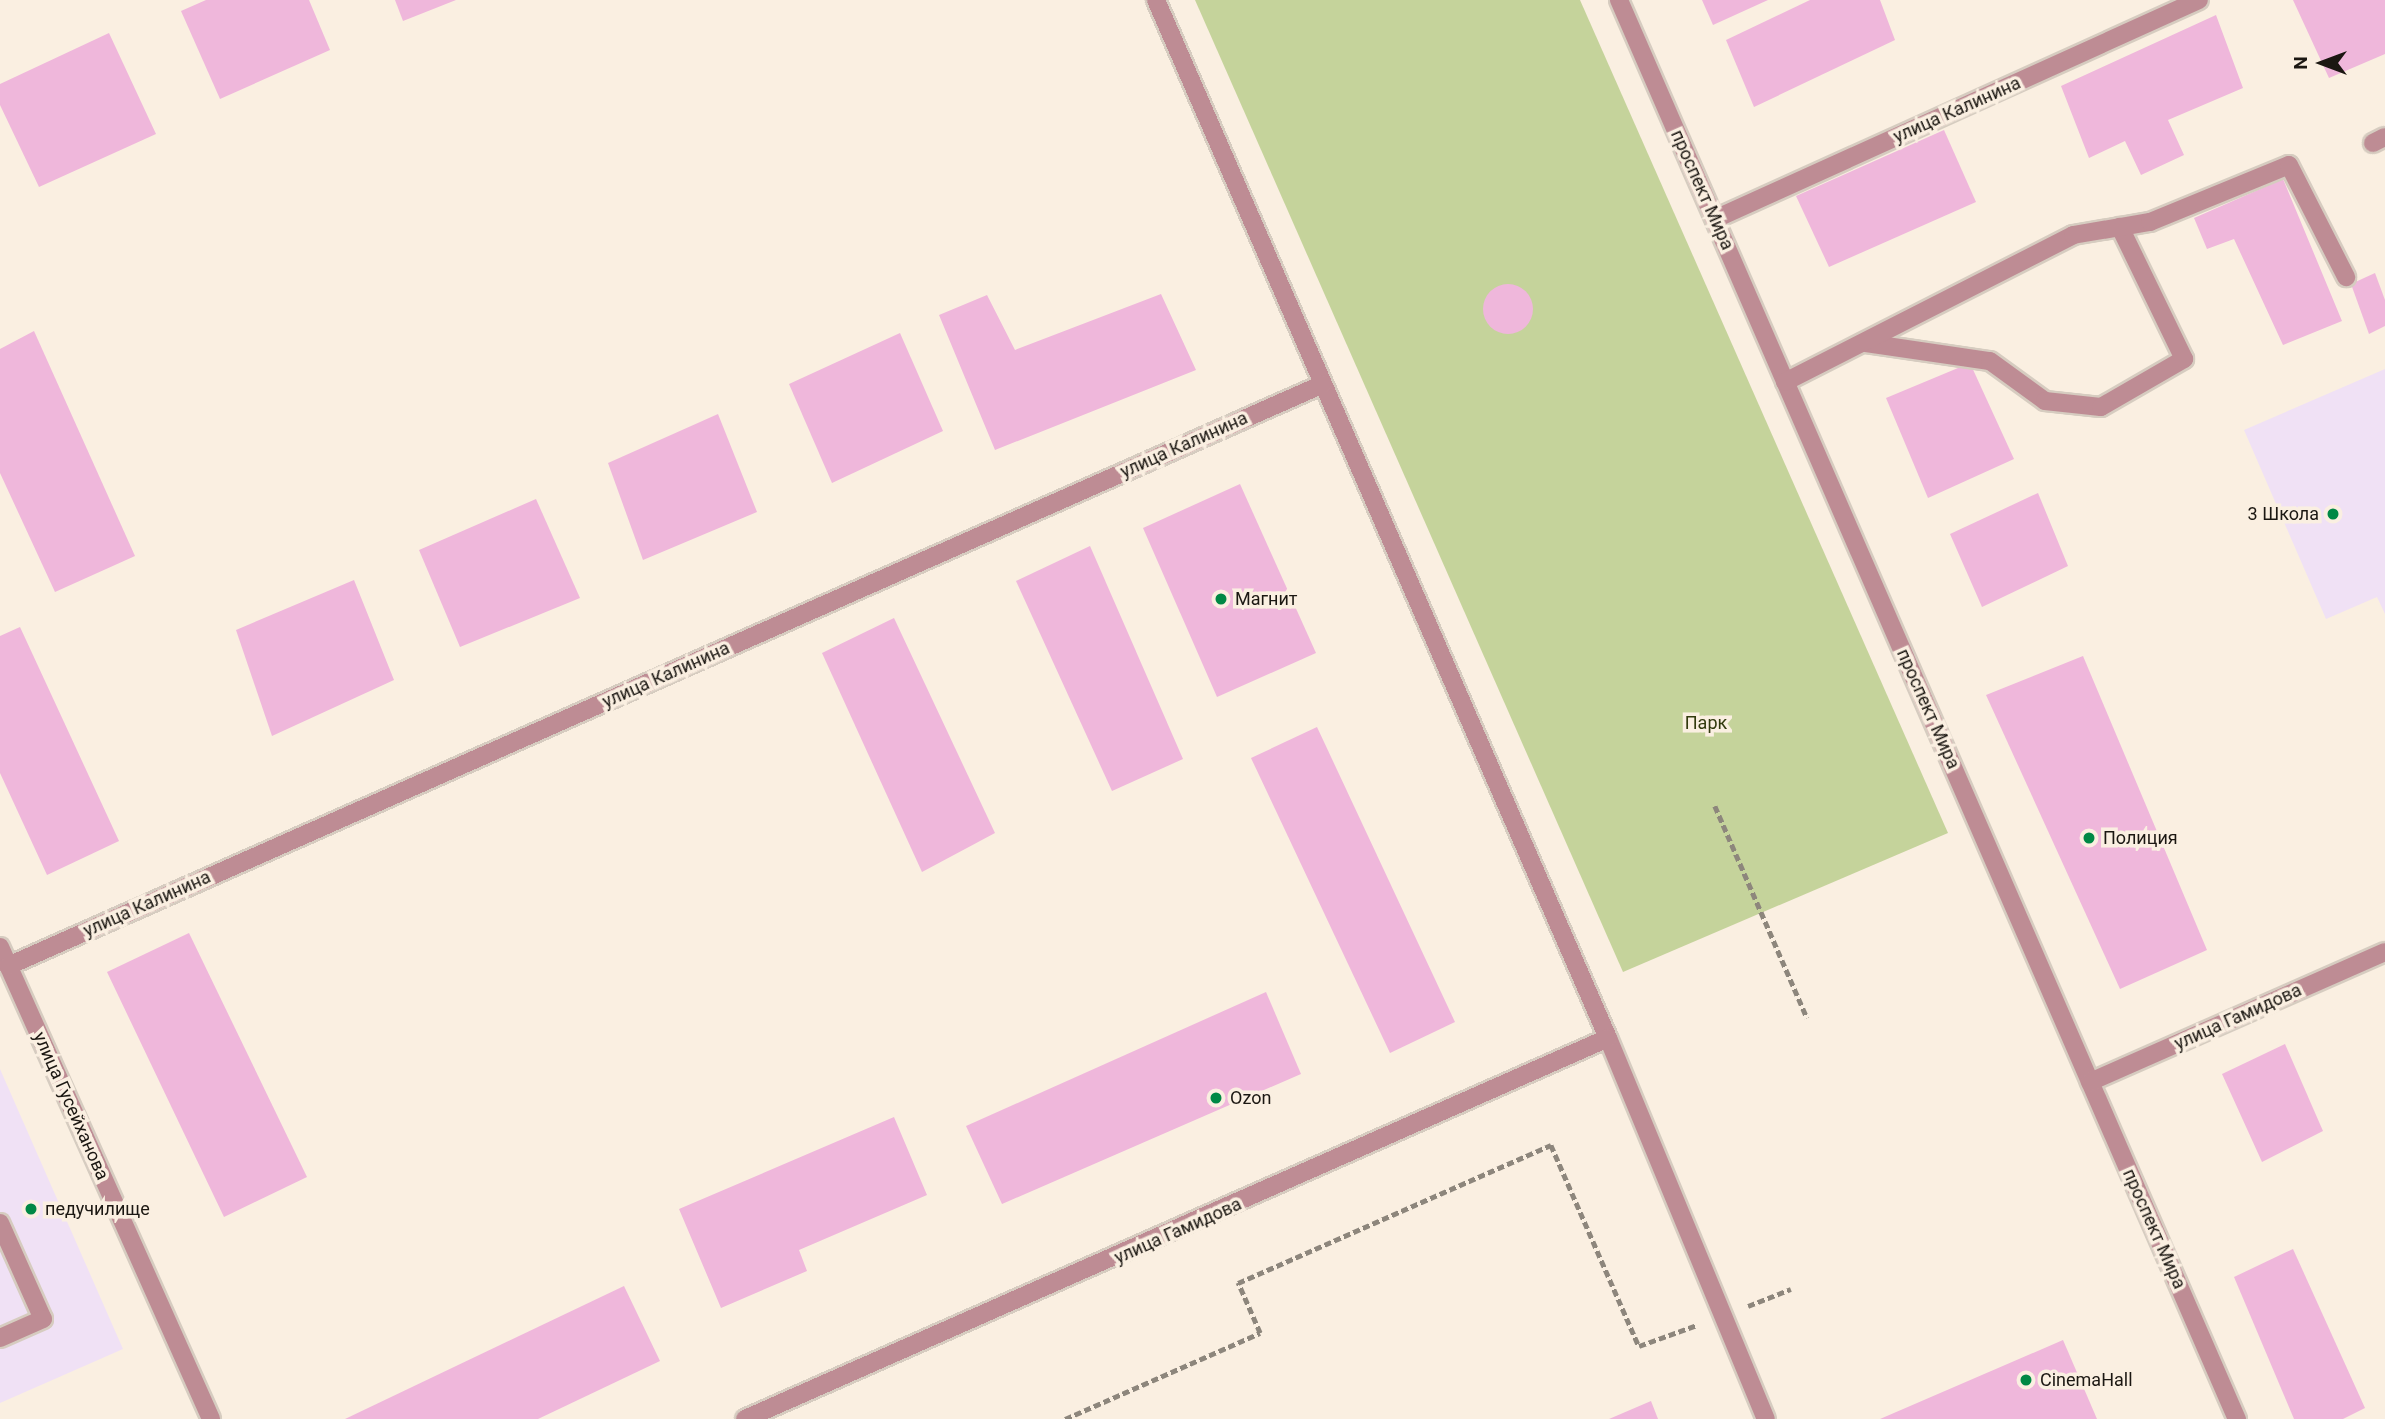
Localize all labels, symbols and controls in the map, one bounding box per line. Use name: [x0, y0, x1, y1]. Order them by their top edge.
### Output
north arrow: [2287, 28, 2357, 98]
text: N: [2289, 56, 2312, 70]
street label: улица Калинина: [1890, 72, 2024, 148]
street label: проспект Мира: [1666, 127, 1738, 253]
street label: улица Калинина: [1117, 407, 1251, 483]
place label: 3 Школа: [2248, 503, 2319, 525]
marker: 3 Школа: [2325, 506, 2341, 522]
place label: Магнит: [1235, 588, 1297, 610]
marker: Магнит: [1213, 591, 1229, 607]
street label: улица Калинина: [599, 637, 733, 713]
street label: проспект Мира: [1892, 646, 1964, 772]
park label: Парк: [1685, 712, 1727, 734]
place label: Полиция: [2103, 827, 2178, 849]
marker: Полиция: [2081, 830, 2097, 846]
street label: улица Калинина: [80, 866, 214, 942]
street label: улица Гамидова: [2171, 979, 2305, 1055]
street label: улица Гусейханова: [29, 1029, 113, 1183]
place label: Ozon: [1230, 1087, 1271, 1109]
marker: Ozon: [1208, 1090, 1224, 1106]
street label: проспект Мира: [2118, 1166, 2190, 1292]
street label: улица Гамидова: [1111, 1193, 1245, 1269]
place label: педучилище: [45, 1198, 150, 1220]
marker: педучилище: [23, 1201, 39, 1217]
place label: CinemaHall: [2040, 1369, 2133, 1391]
marker: CinemaHall: [2018, 1372, 2034, 1388]

